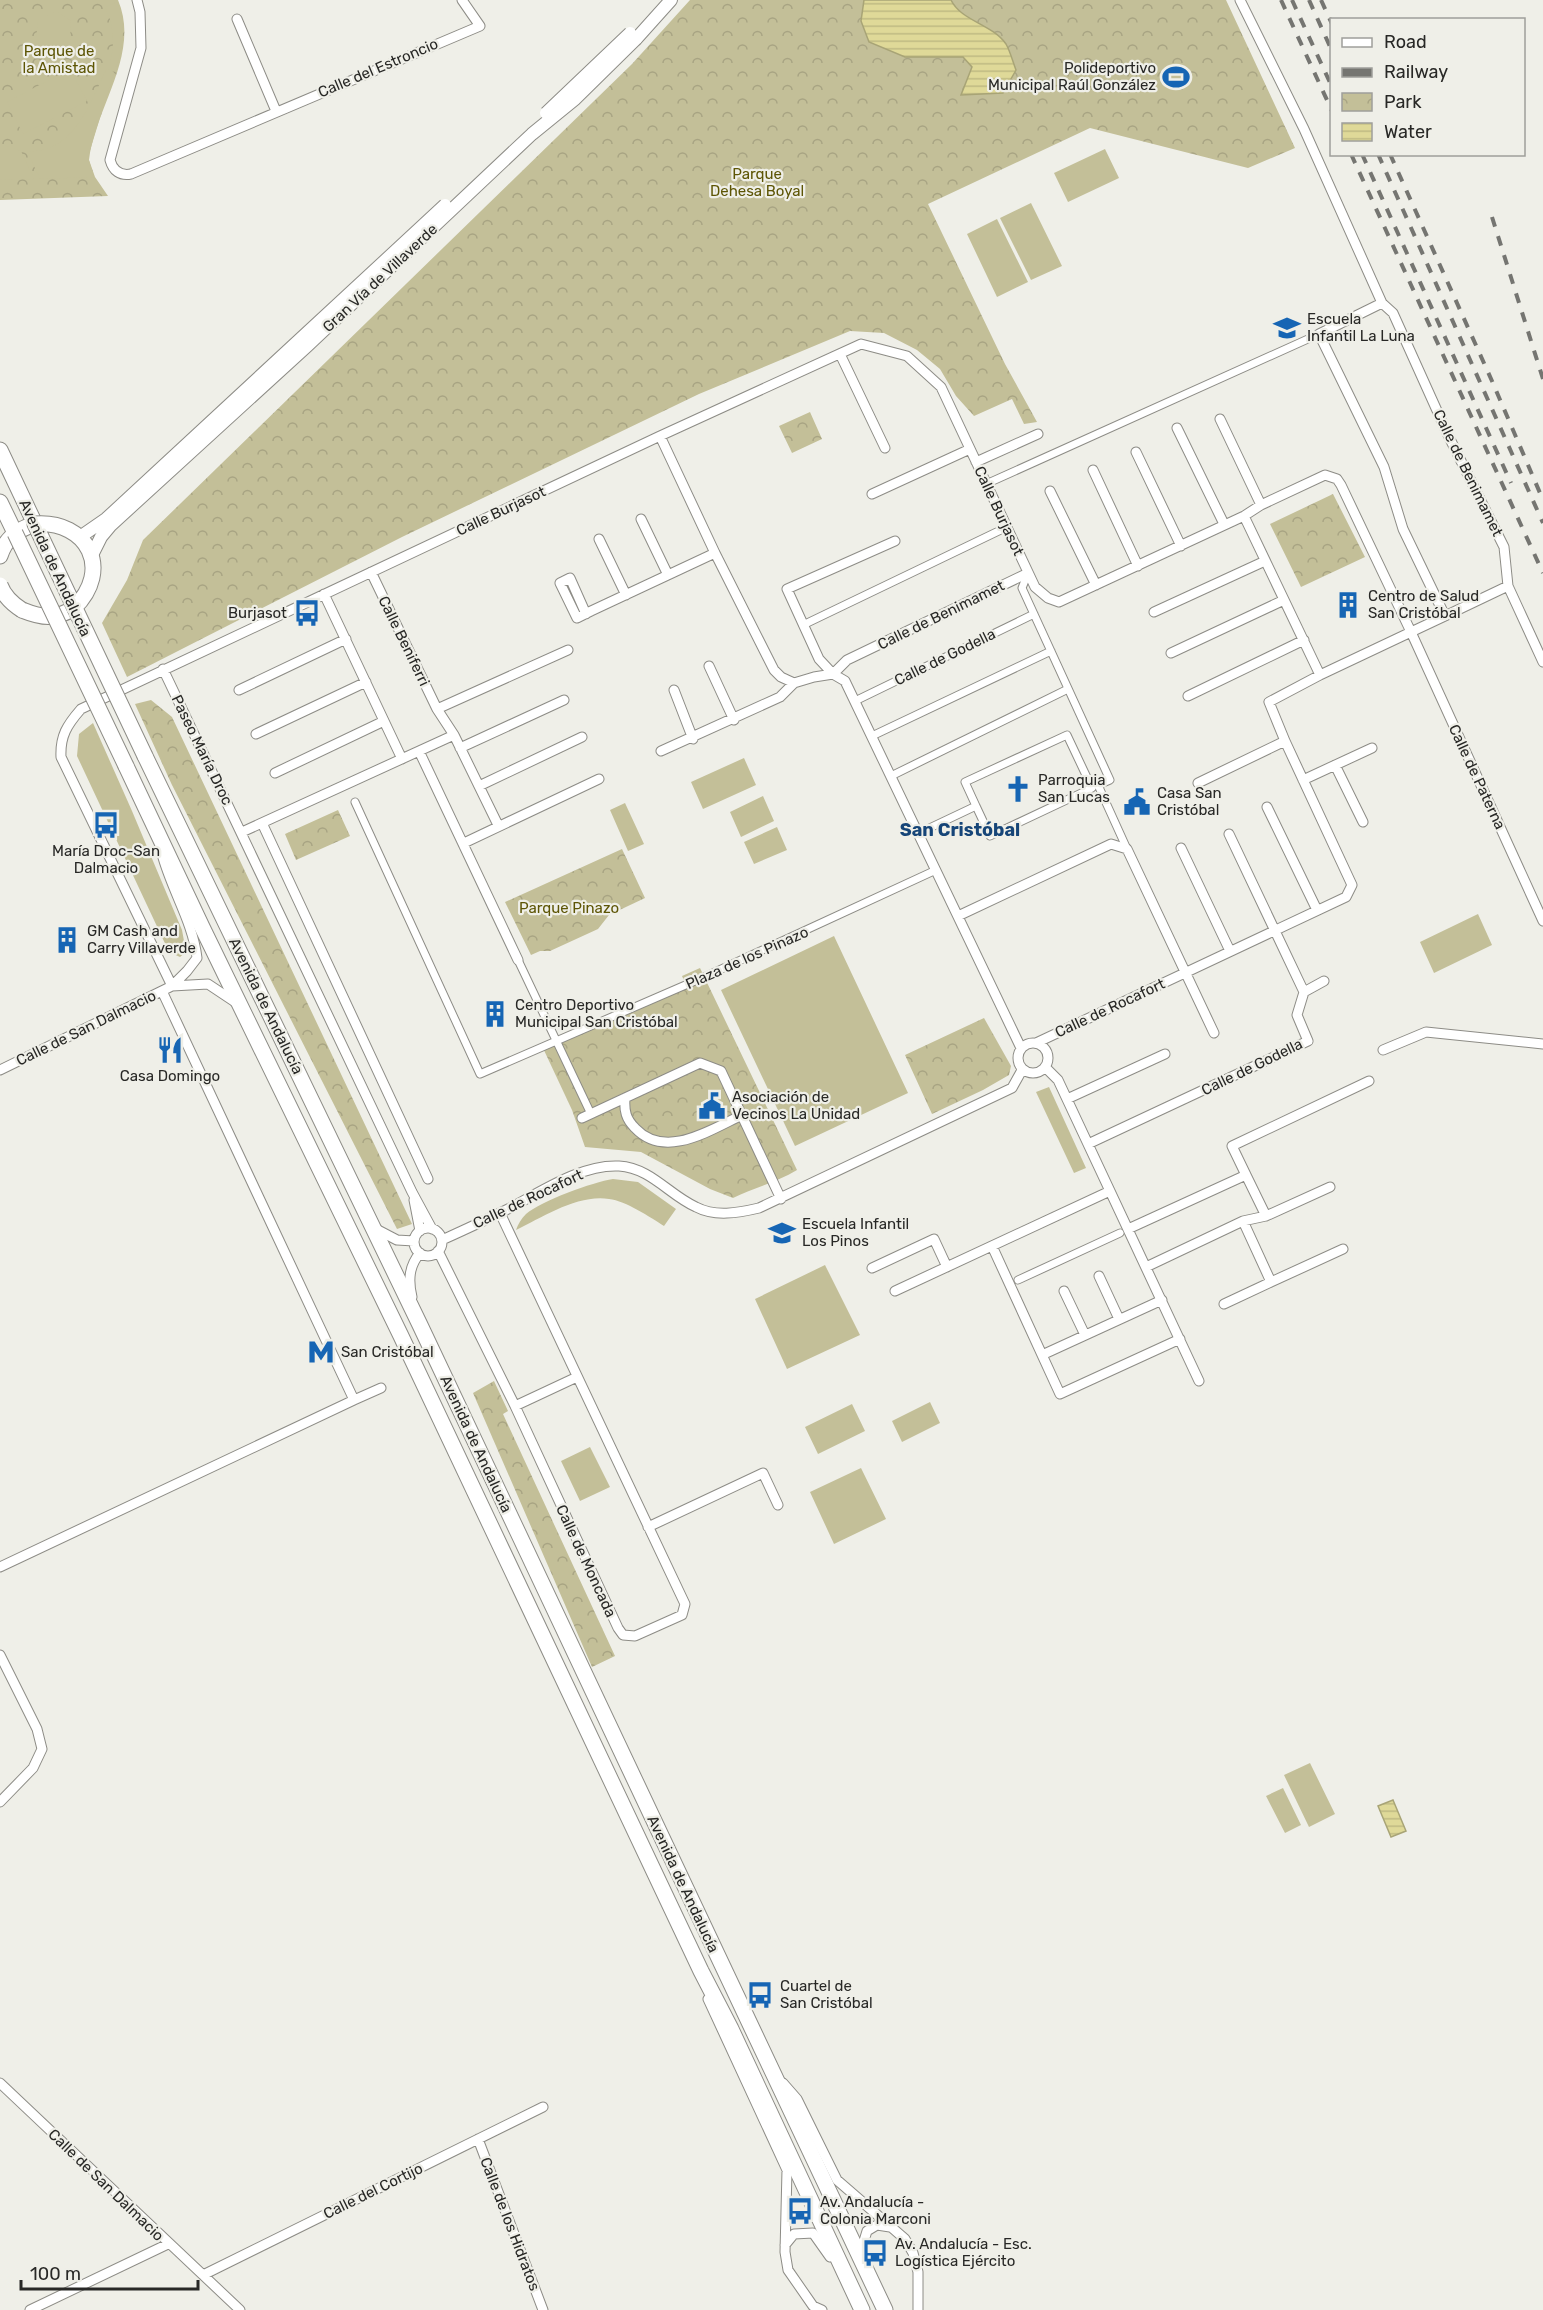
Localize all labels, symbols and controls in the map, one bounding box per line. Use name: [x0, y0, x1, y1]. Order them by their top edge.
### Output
legend: [1330, 18, 1525, 156]
text: Road: [1384, 31, 1427, 53]
street label: Calle del Estroncio: [315, 35, 441, 101]
park label: Parque de la Amistad: [23, 42, 95, 77]
place label: Polideportivo Municipal Raúl González: [988, 59, 1156, 94]
text: Railway: [1384, 61, 1448, 83]
sports icon: Polideportivo Municipal Raúl González: [1161, 62, 1191, 92]
text: Park: [1384, 91, 1422, 113]
text: Water: [1384, 121, 1432, 143]
park label: Parque Dehesa Boyal: [710, 165, 804, 200]
street label: Gran Vía de Villaverde: [319, 220, 441, 336]
place label: Escuela Infantil La Luna: [1307, 310, 1415, 345]
school or university icon: Escuela Infantil La Luna: [1272, 313, 1302, 343]
street label: Calle de Benimamet: [1429, 407, 1507, 540]
street label: Calle Burjasot: [970, 463, 1028, 559]
street label: Calle Burjasot: [453, 482, 549, 540]
street label: Avenida de Andalucía: [15, 496, 95, 640]
street label: Calle de Benimamet: [875, 576, 1008, 654]
place label: Centro de Salud San Cristóbal: [1368, 587, 1479, 622]
building icon: Centro de Salud San Cristóbal: [1333, 590, 1363, 620]
street label: Calle Beniferri: [374, 593, 434, 689]
bus stop icon: Burjasot: [292, 598, 322, 628]
place label: Burjasot: [228, 604, 287, 622]
street label: Calle de Godella: [891, 625, 999, 689]
street label: Paseo María Droc: [168, 692, 236, 808]
street label: Calle de Paterna: [1445, 722, 1509, 832]
place label: Parroquia San Lucas: [1038, 771, 1110, 806]
church icon: Parroquia San Lucas: [1003, 774, 1033, 804]
place label: Casa San Cristóbal: [1157, 784, 1222, 819]
public building icon: Casa San Cristóbal: [1122, 787, 1152, 817]
bus stop icon: María Droc-San Dalmacio: [91, 810, 121, 840]
district label: San Cristóbal: [900, 819, 1020, 841]
place label: María Droc-San Dalmacio: [52, 842, 160, 877]
park label: Parque Pinazo: [519, 899, 619, 917]
place label: GM Cash and Carry Villaverde: [87, 922, 196, 957]
street label: Plaza de los Pinazo: [683, 923, 811, 993]
building icon: GM Cash and Carry Villaverde: [52, 925, 82, 955]
street label: Avenida de Andalucía: [225, 935, 307, 1077]
street label: Calle de Rocafort: [1052, 975, 1168, 1041]
street label: Calle de San Dalmacio: [13, 986, 159, 1070]
place label: Centro Deportivo Municipal San Cristóbal: [515, 996, 678, 1031]
building icon: Centro Deportivo Municipal San Cristóbal: [480, 999, 510, 1029]
restaurant icon: Casa Domingo: [155, 1035, 185, 1065]
street label: Calle de Godella: [1198, 1035, 1306, 1099]
place label: Casa Domingo: [120, 1067, 220, 1085]
place label: Asociación de Vecinos La Unidad: [732, 1088, 860, 1123]
public building icon: Asociación de Vecinos La Unidad: [697, 1091, 727, 1121]
street label: Calle de Rocafort: [470, 1166, 586, 1232]
place label: Escuela Infantil Los Pinos: [802, 1215, 909, 1250]
school or university icon: Escuela Infantil Los Pinos: [767, 1218, 797, 1248]
metro station icon: San Cristóbal: [306, 1337, 336, 1367]
place label: San Cristóbal: [341, 1343, 434, 1361]
street label: Avenida de Andalucía: [436, 1372, 516, 1516]
street label: Calle de Moncada: [552, 1502, 620, 1620]
street label: Avenida de Andalucía: [643, 1812, 723, 1956]
place label: Cuartel de San Cristóbal: [780, 1977, 873, 2012]
bus stop icon: Cuartel de San Cristóbal: [745, 1980, 775, 2010]
street label: Calle de San Dalmacio: [45, 2125, 167, 2245]
street label: Calle de los Hidratos: [476, 2155, 544, 2294]
street label: Calle del Cortijo: [320, 2159, 426, 2223]
place label: Av. Andalucía - Colonia Marconi: [820, 2193, 931, 2228]
bus stop icon: Av. Andalucía - Colonia Marconi: [785, 2196, 815, 2226]
place label: Av. Andalucía - Esc. Logística Ejército: [895, 2235, 1032, 2270]
bus stop icon: Av. Andalucía - Esc. Logística Ejército: [860, 2238, 890, 2268]
scale bar: [21, 2253, 198, 2291]
text: 100 m: [30, 2263, 81, 2285]

